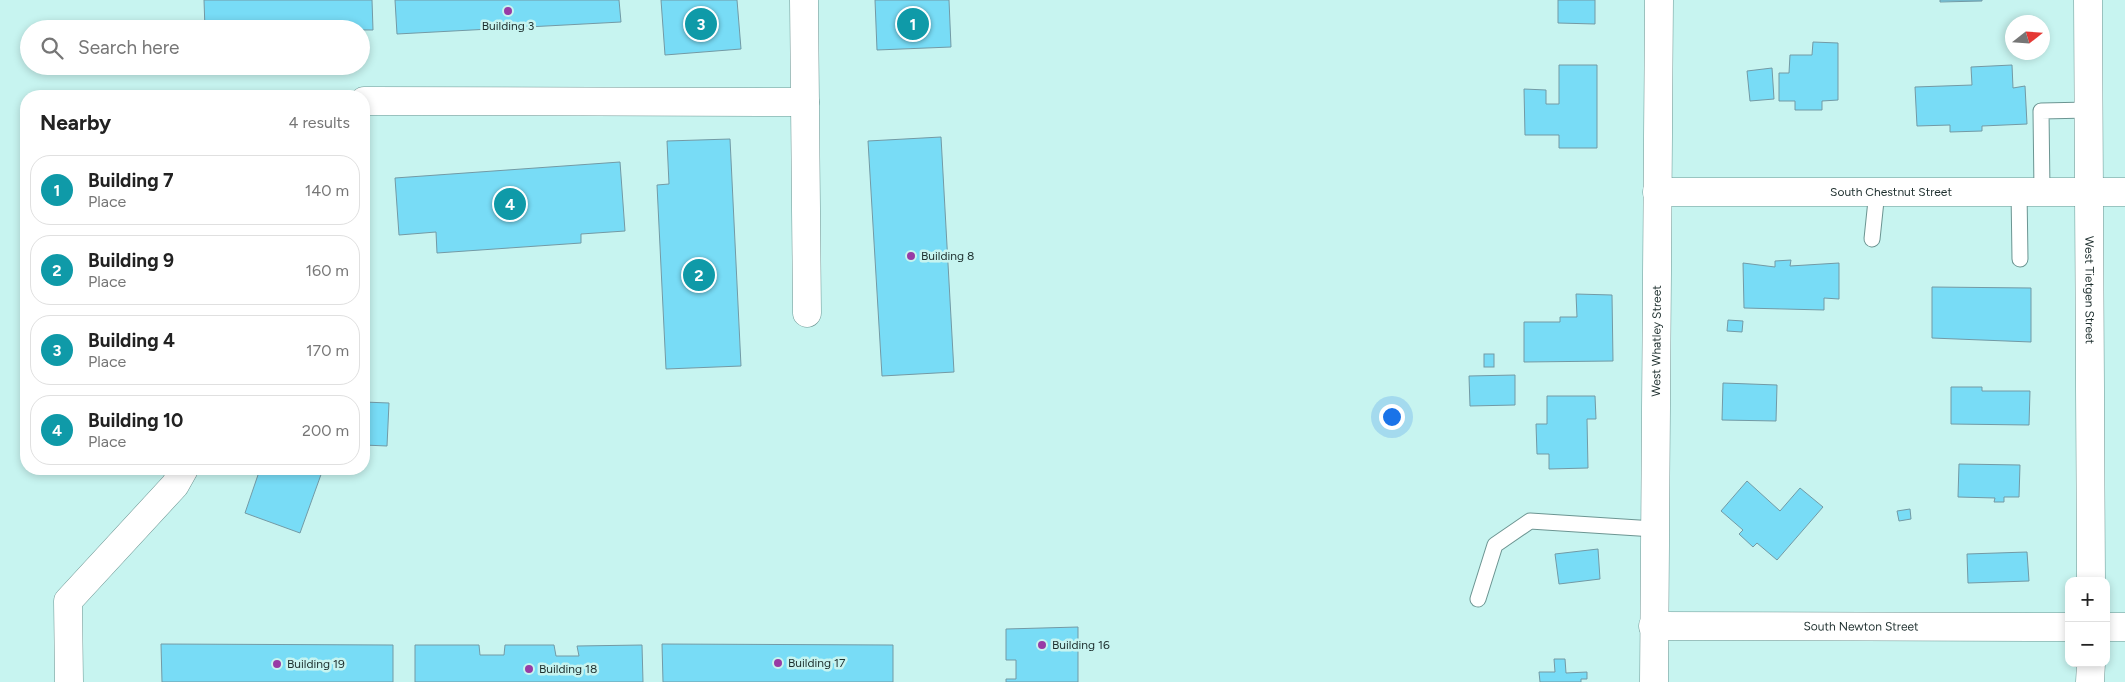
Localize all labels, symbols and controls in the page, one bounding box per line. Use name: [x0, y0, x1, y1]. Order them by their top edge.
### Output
marker: Building 3: [502, 5, 514, 17]
pin: 3: [685, 5, 717, 43]
pin: 1: [897, 5, 929, 43]
north arrow: [2005, 15, 2050, 60]
place label: Building 3: [482, 19, 534, 33]
search box: [20, 20, 370, 75]
icon: search: [38, 34, 66, 62]
text: Search here: [78, 36, 180, 59]
text: Nearby: [40, 110, 111, 135]
text: 4 results: [289, 113, 350, 132]
text: Building 7: [88, 169, 174, 192]
text: 1: [54, 181, 60, 200]
text: 140 m: [305, 181, 349, 200]
pin: 4: [494, 185, 526, 223]
street label: South Chestnut Street: [1830, 185, 1952, 199]
text: Place: [88, 192, 126, 211]
street label: West Tietgen Street: [2082, 236, 2097, 345]
text: Building 9: [88, 249, 174, 272]
place label: Building 8: [921, 249, 974, 263]
marker: Building 8: [905, 250, 917, 262]
pin: 2: [683, 256, 715, 294]
text: 2: [52, 261, 62, 280]
text: 160 m: [306, 261, 349, 280]
text: Place: [88, 272, 126, 291]
street label: West Whatley Street: [1649, 285, 1664, 397]
text: Building 4: [88, 329, 175, 352]
text: 3: [53, 341, 61, 360]
text: 170 m: [306, 341, 349, 360]
text: Place: [88, 352, 126, 371]
your location: [1379, 404, 1405, 430]
text: Building 10: [88, 409, 183, 432]
text: 4: [52, 421, 62, 440]
text: 200 m: [302, 421, 349, 440]
text: Place: [88, 432, 126, 451]
map controls: [2065, 577, 2110, 667]
button: +: [2065, 577, 2110, 622]
street label: South Newton Street: [1803, 619, 1919, 634]
button: −: [2065, 622, 2110, 667]
place label: Building 16: [1052, 638, 1110, 652]
marker: Building 16: [1036, 639, 1048, 651]
place label: Building 17: [788, 656, 846, 670]
place label: Building 19: [287, 657, 345, 671]
marker: Building 17: [772, 657, 784, 669]
marker: Building 19: [271, 658, 283, 670]
place label: Building 18: [539, 662, 597, 676]
marker: Building 18: [523, 663, 535, 675]

